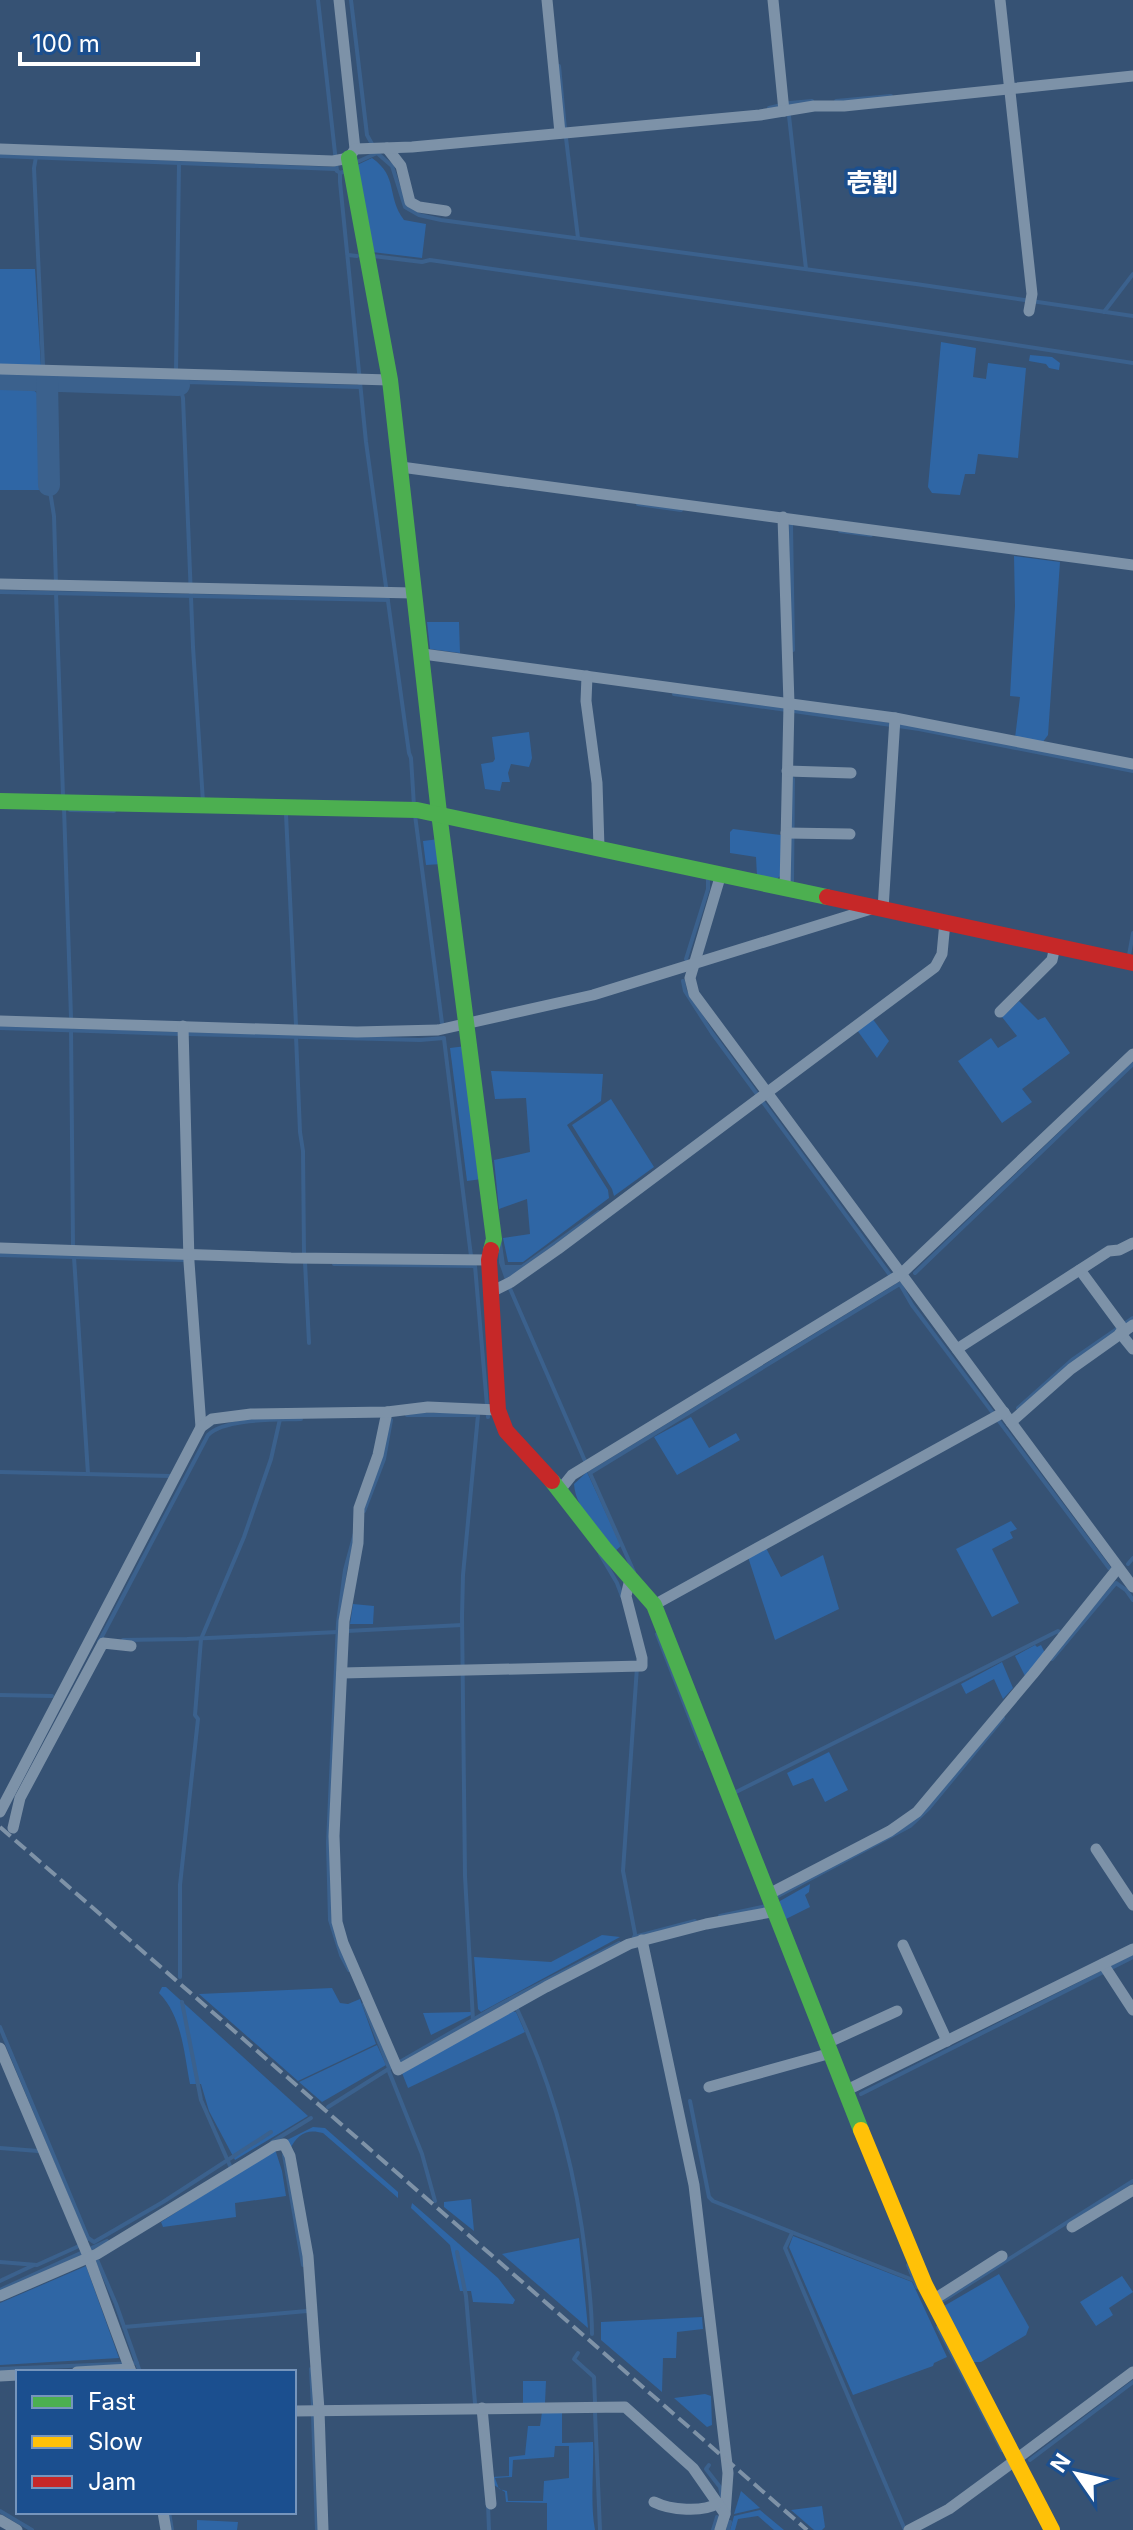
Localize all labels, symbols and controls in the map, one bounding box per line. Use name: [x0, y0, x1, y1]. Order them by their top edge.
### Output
scale bar: [20, 16, 198, 66]
text: 100 m: [32, 29, 100, 58]
district label: 壱割: [846, 167, 898, 198]
legend: [16, 2370, 296, 2514]
text: Fast: [88, 2387, 136, 2416]
text: Slow: [88, 2427, 143, 2456]
north arrow: [1037, 2434, 1117, 2514]
text: N: [1045, 2449, 1076, 2477]
text: Jam: [88, 2467, 136, 2496]

